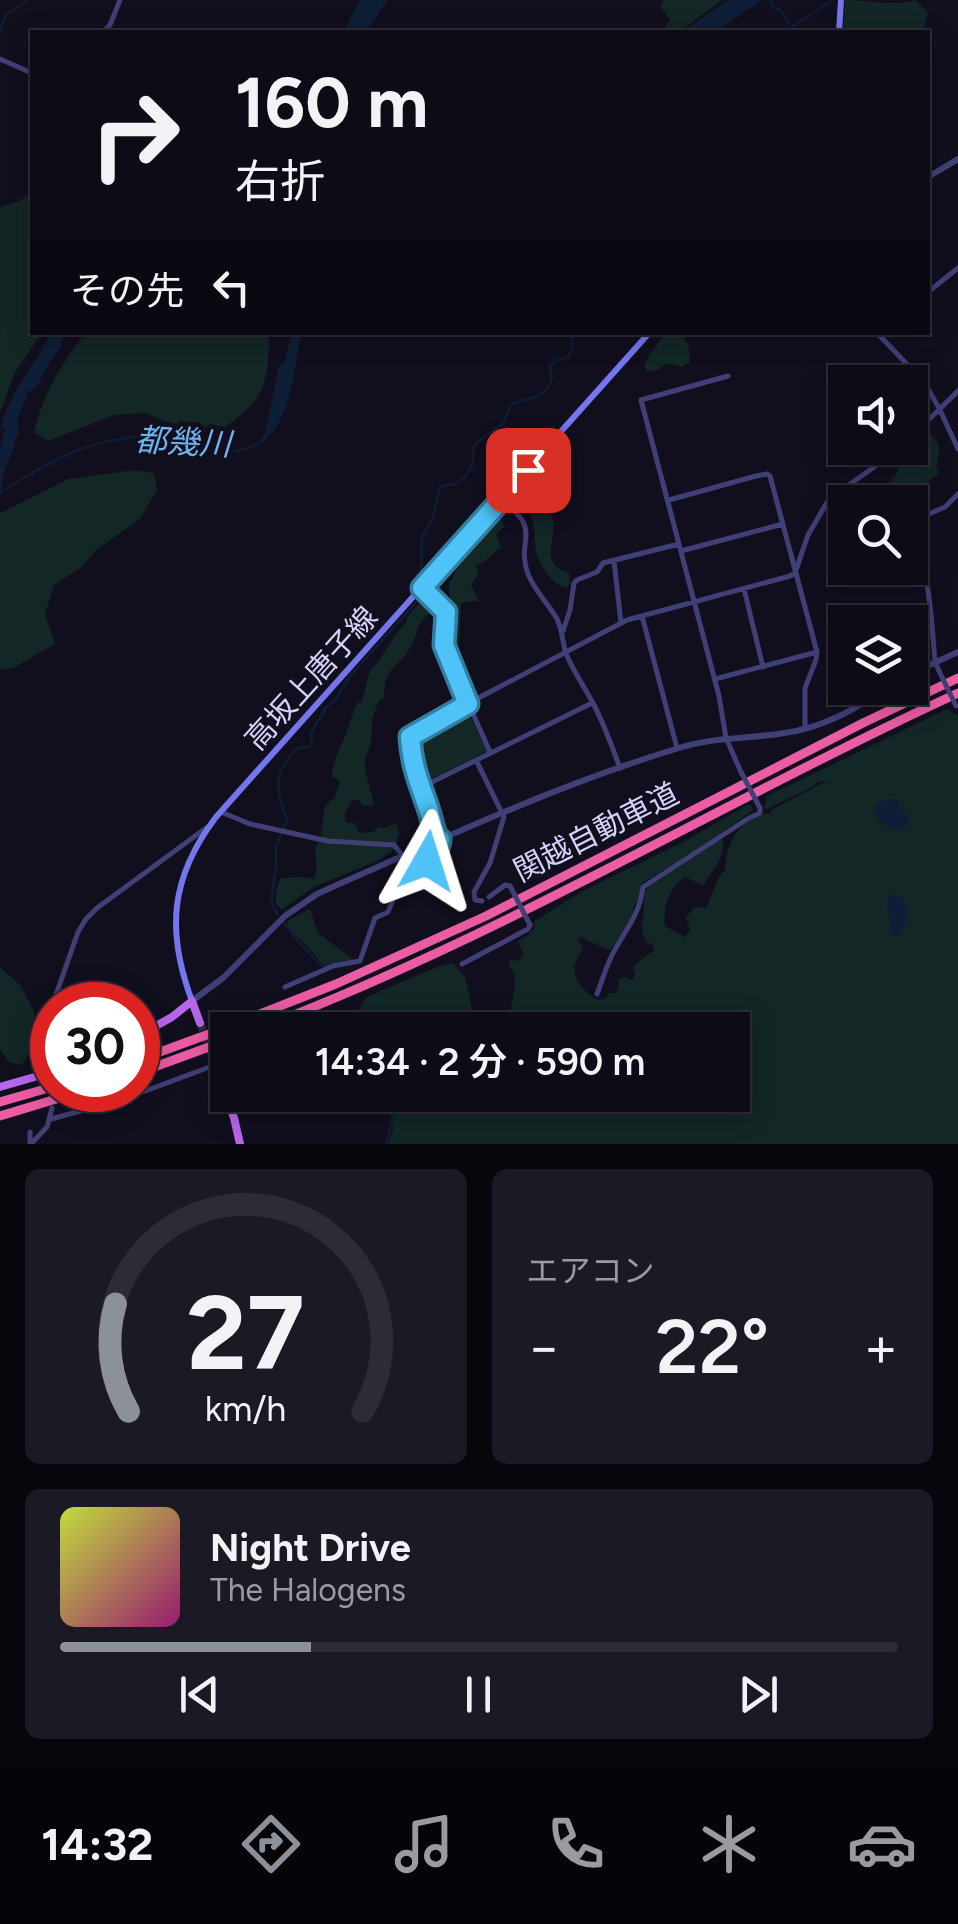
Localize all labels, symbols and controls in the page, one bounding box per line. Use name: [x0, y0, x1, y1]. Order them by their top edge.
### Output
text: 160 m: [235, 60, 428, 145]
icon: right: [70, 70, 200, 200]
text: 右折: [235, 154, 325, 208]
icon: left: [204, 260, 259, 315]
text: その先: [70, 268, 184, 314]
map controls: [828, 365, 928, 705]
button: sound: [828, 365, 928, 465]
water label: 都幾川: [134, 421, 235, 464]
pin: [486, 428, 571, 513]
icon: arrive: [501, 443, 556, 498]
button: search: [828, 485, 928, 585]
street label: 高坂上唐子線: [237, 599, 385, 757]
button: layers: [828, 605, 928, 705]
street label: 関越自動車道: [507, 775, 685, 889]
position arrow: [375, 809, 479, 913]
speed limit sign: 30: [30, 982, 160, 1112]
text: 14:34 · 2 分 · 590 m: [315, 1039, 645, 1085]
text: エアコン: [527, 1252, 655, 1290]
text: 27: [187, 1270, 305, 1395]
text: 22°: [655, 1302, 769, 1392]
text: −: [527, 1314, 561, 1380]
text: +: [864, 1314, 898, 1380]
text: km/h: [205, 1387, 287, 1430]
text: Night Drive: [210, 1525, 411, 1571]
text: The Halogens: [210, 1571, 406, 1609]
icon: previous: [172, 1667, 227, 1722]
icon: pause: [451, 1667, 506, 1722]
icon: next: [731, 1667, 786, 1722]
icon: directions: [236, 1809, 306, 1879]
icon: music: [389, 1809, 459, 1879]
icon: phone: [541, 1809, 611, 1879]
icon: climate: [694, 1809, 764, 1879]
icon: car: [847, 1809, 917, 1879]
text: 14:32: [41, 1817, 153, 1871]

